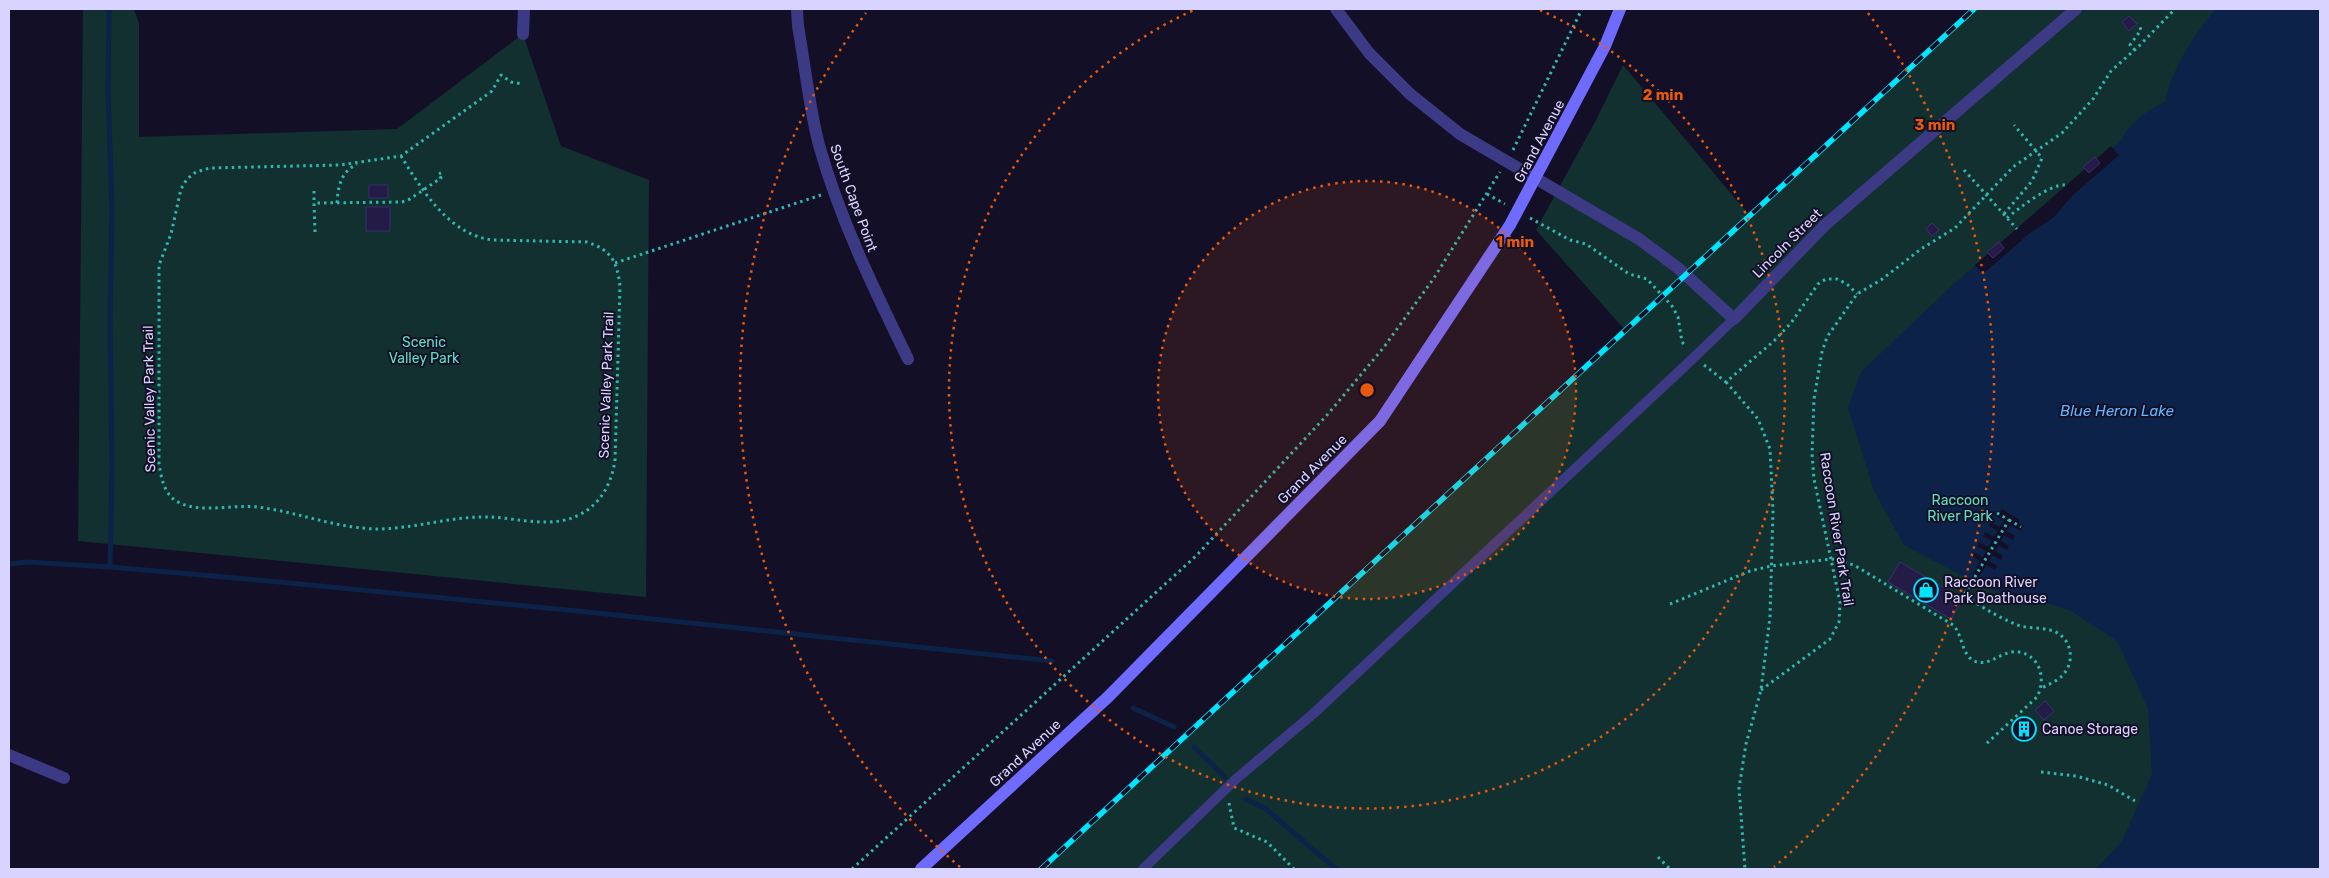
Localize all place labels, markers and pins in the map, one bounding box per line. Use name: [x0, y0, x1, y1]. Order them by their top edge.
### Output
centre of rings: [1358, 381, 1376, 399]
place label: Raccoon River Park Boathouse: [1944, 574, 2047, 607]
shop icon: Raccoon River Park Boathouse: [1913, 577, 1939, 603]
building icon: Canoe Storage: [2011, 716, 2037, 742]
place label: Canoe Storage: [2042, 721, 2138, 738]

